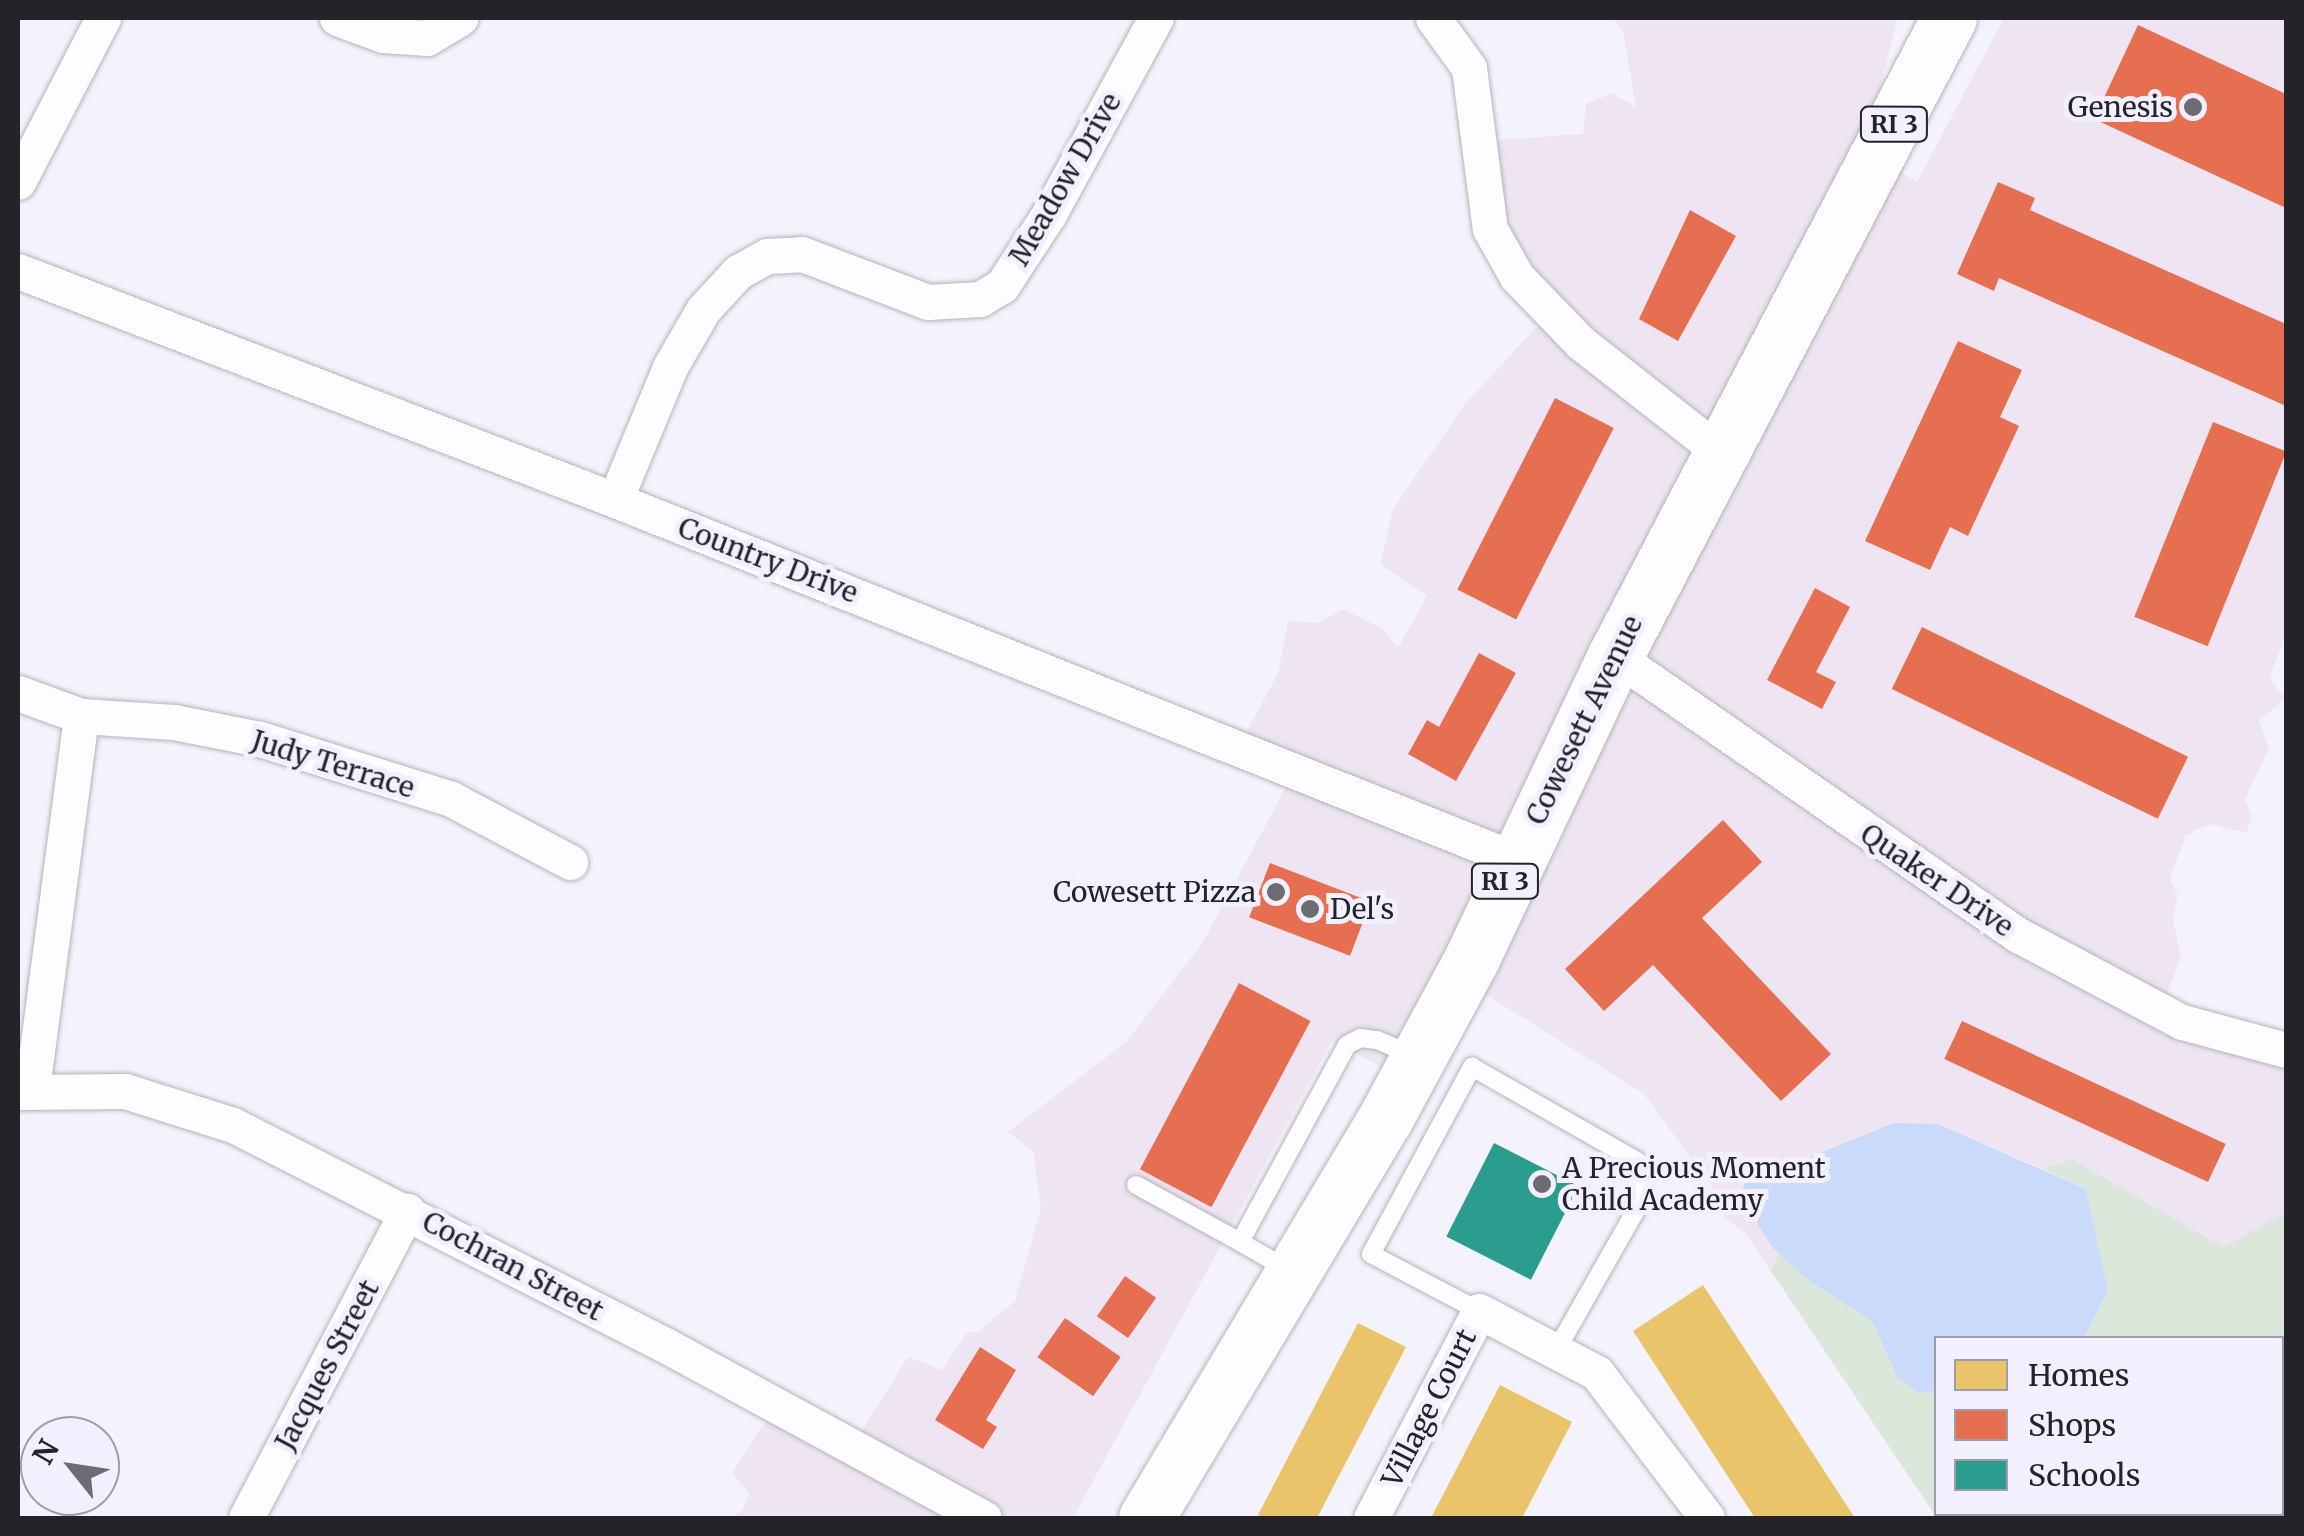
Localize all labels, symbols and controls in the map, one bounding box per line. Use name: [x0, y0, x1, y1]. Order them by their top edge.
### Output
street label: Meadow Drive: [1002, 87, 1128, 271]
place label: Genesis: [2068, 90, 2173, 124]
marker: Genesis: [2182, 96, 2204, 118]
road number: RI 3: [1859, 104, 1929, 144]
street label: Country Drive: [673, 510, 863, 610]
street label: Cowesett Avenue: [1519, 610, 1649, 830]
street label: Judy Terrace: [248, 723, 418, 805]
street label: Quaker Drive: [1854, 817, 2020, 943]
road number: RI 3: [1470, 861, 1540, 901]
place label: Cowesett Pizza: [1053, 875, 1256, 909]
marker: Cowesett Pizza: [1265, 881, 1287, 903]
place label: Del's: [1330, 892, 1394, 926]
marker: Del's: [1299, 898, 1321, 920]
place label: A Precious Moment Child Academy: [1562, 1151, 1826, 1217]
marker: A Precious Moment Child Academy: [1531, 1173, 1553, 1195]
street label: Cochran Street: [417, 1204, 609, 1328]
street label: Jacques Street: [268, 1274, 386, 1456]
street label: Village Court: [1375, 1323, 1483, 1493]
legend: [1934, 1336, 2284, 1516]
text: Homes: [2028, 1356, 2129, 1394]
text: Shops: [2028, 1406, 2116, 1444]
north arrow: [20, 1416, 120, 1516]
text: N: [25, 1433, 67, 1471]
text: Schools: [2028, 1456, 2140, 1494]

